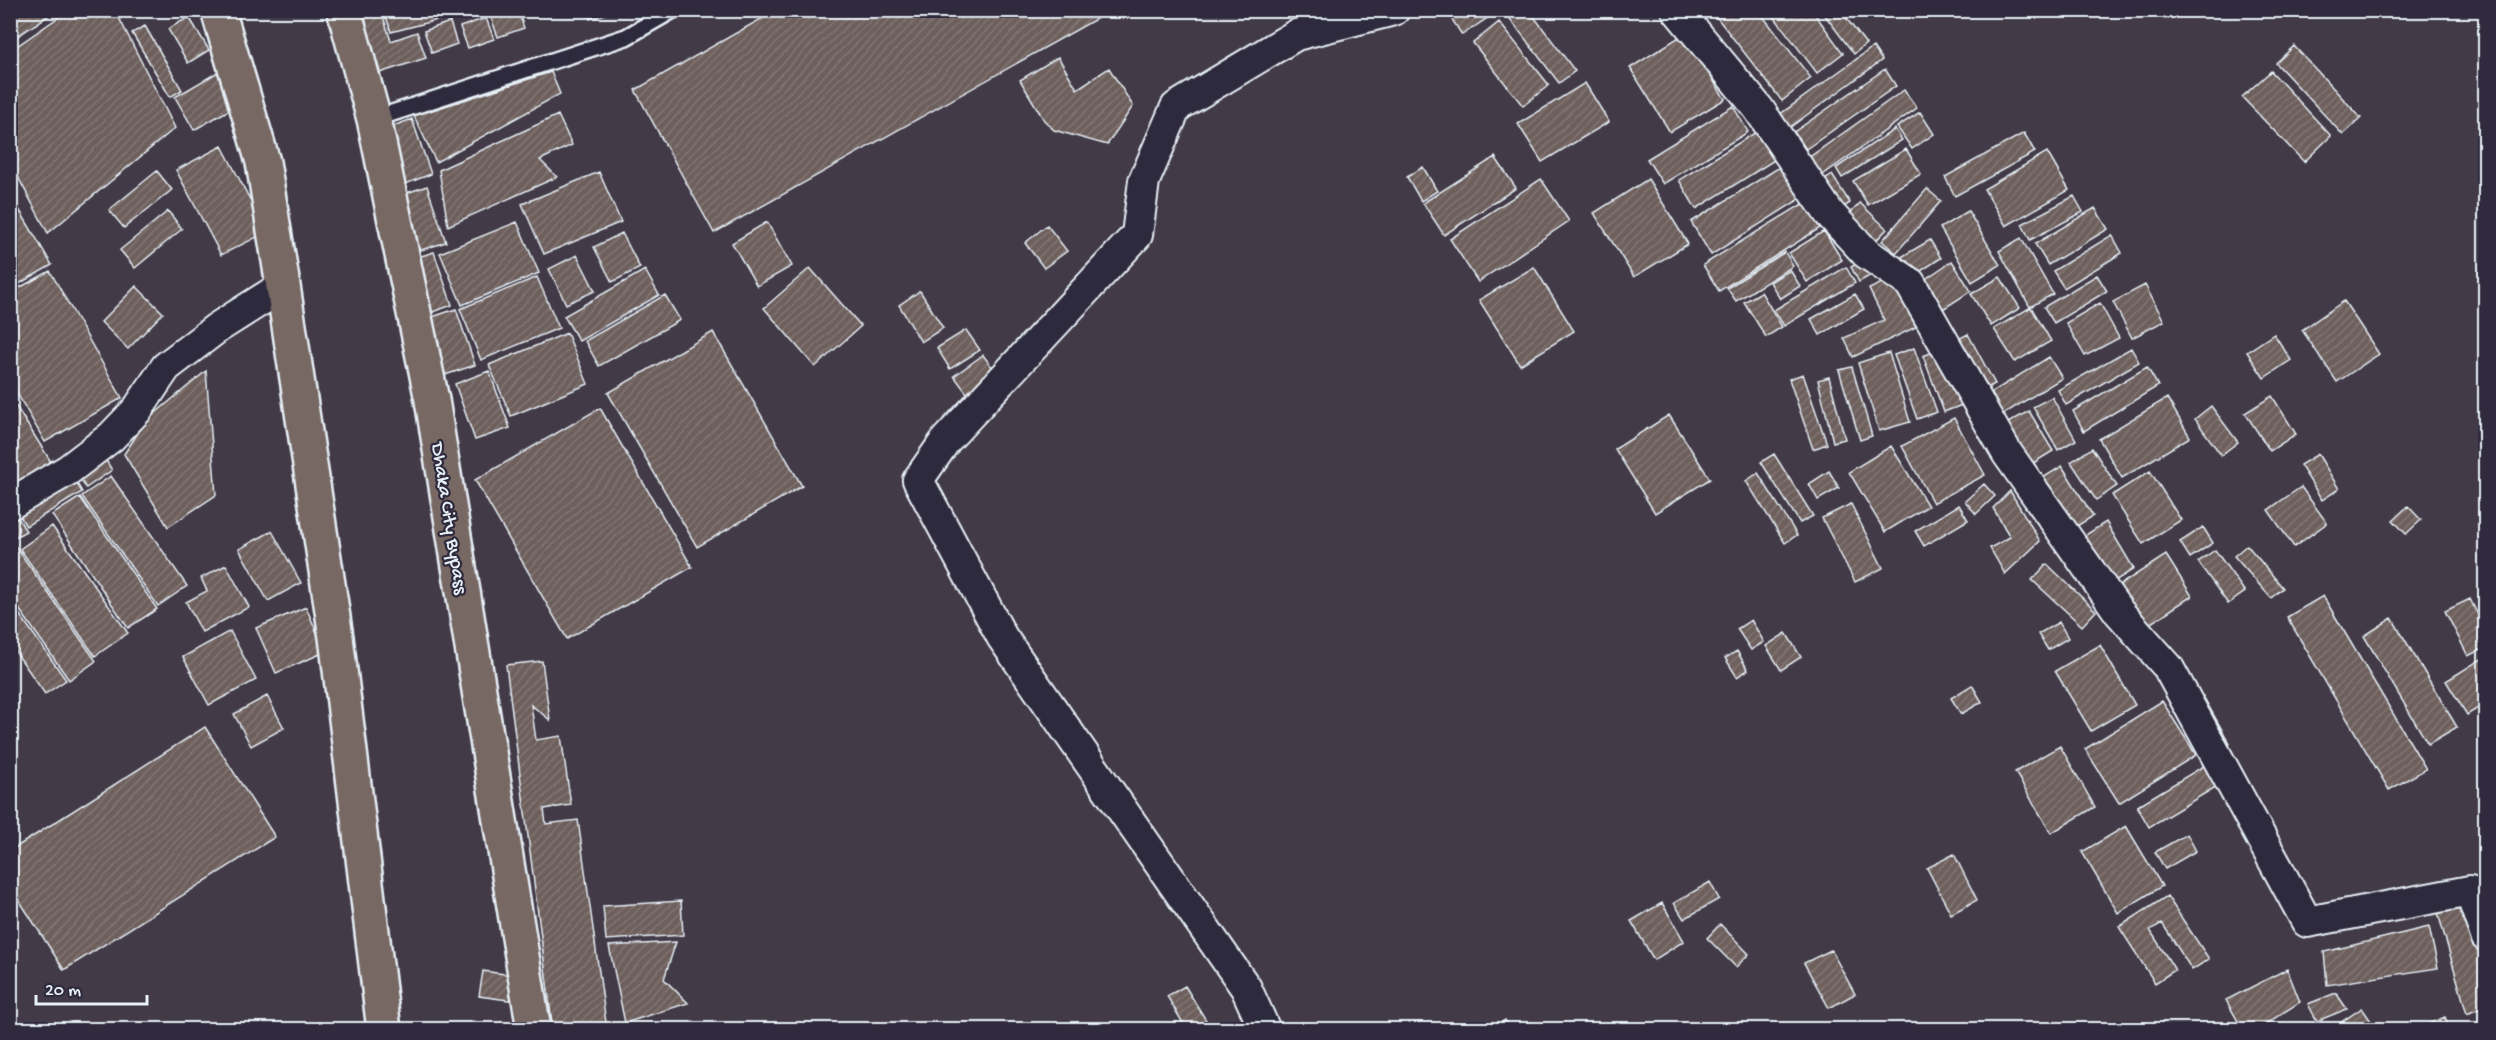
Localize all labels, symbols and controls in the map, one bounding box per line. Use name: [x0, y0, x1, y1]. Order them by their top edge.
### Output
street label: Dhaka City Bypass: [424, 439, 471, 597]
scale bar: [36, 968, 147, 1006]
text: 20 m: [45, 981, 81, 1002]

